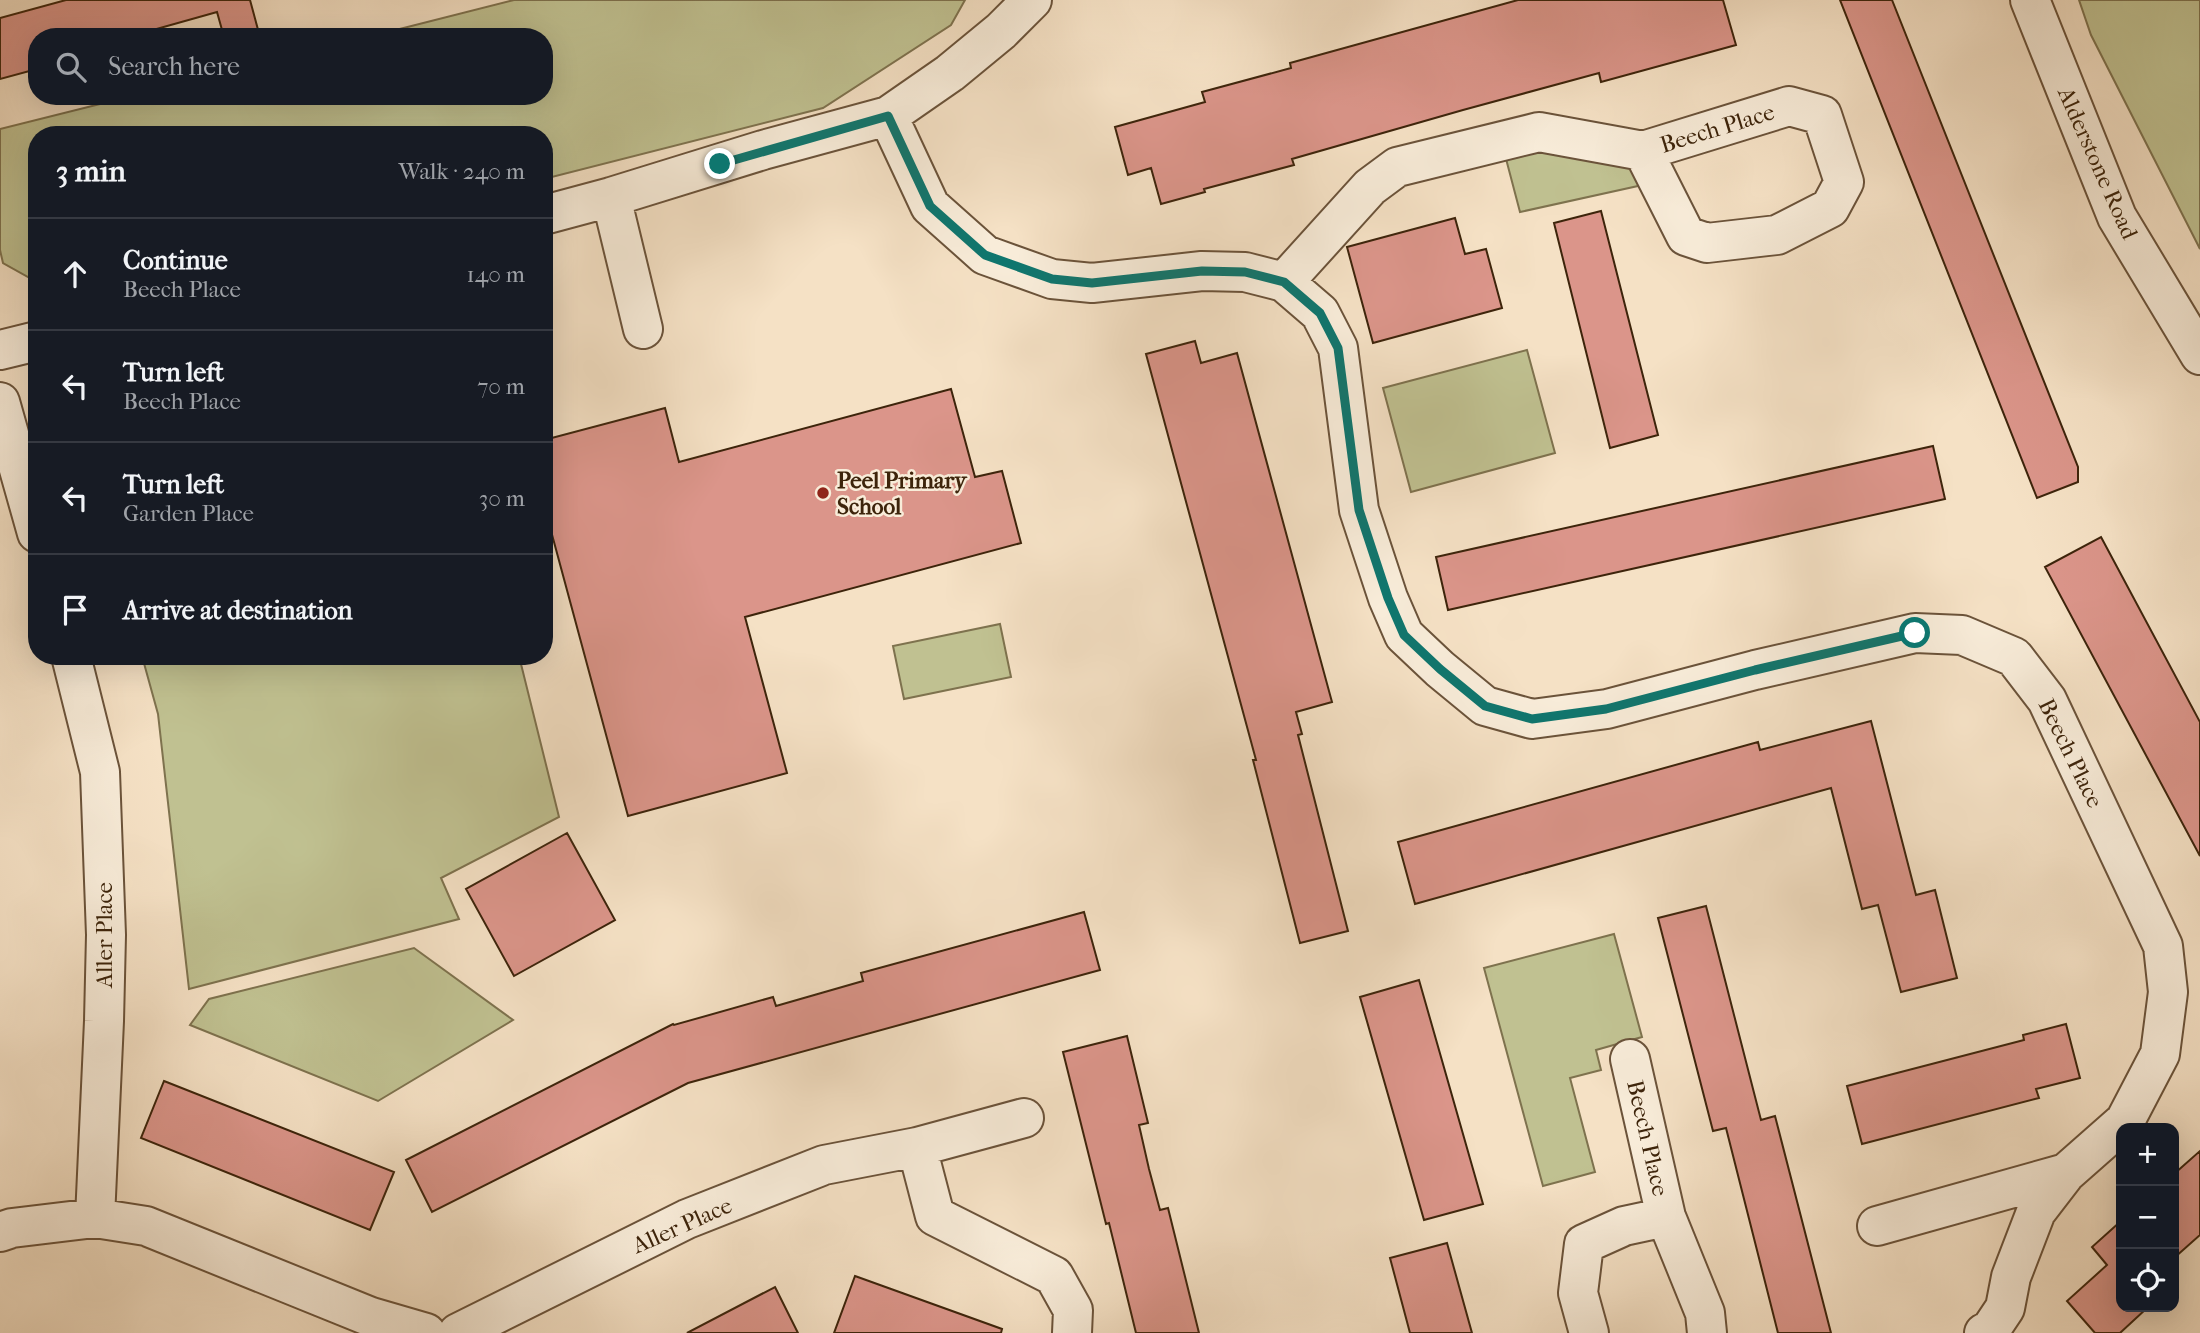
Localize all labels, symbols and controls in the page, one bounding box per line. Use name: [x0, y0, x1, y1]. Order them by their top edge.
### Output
search box: [28, 28, 553, 105]
icon: search: [52, 48, 90, 86]
text: Search here: [108, 51, 240, 82]
street label: Alderstone Road: [2051, 82, 2143, 244]
street label: Beech Place: [1657, 98, 1778, 159]
route end: [704, 148, 735, 179]
text: 3 min: [56, 154, 126, 189]
text: Walk · 240 m: [398, 158, 525, 185]
text: Continue: [123, 245, 228, 276]
icon: ahead: [56, 255, 94, 293]
text: 140 m: [466, 261, 525, 288]
text: Beech Place: [123, 276, 241, 303]
text: Turn left: [123, 357, 224, 388]
icon: left: [56, 367, 94, 405]
text: 70 m: [477, 373, 525, 400]
text: Beech Place: [123, 388, 241, 415]
place label: Peel Primary School: [837, 467, 968, 520]
text: Turn left: [123, 469, 224, 500]
icon: left: [56, 479, 94, 517]
text: 30 m: [479, 485, 525, 512]
marker: Peel Primary School: [815, 485, 831, 501]
text: Garden Place: [123, 500, 254, 527]
icon: arrive: [56, 591, 94, 629]
text: Arrive at destination: [123, 595, 353, 626]
route start: [1899, 617, 1930, 648]
street label: Beech Place: [2033, 694, 2109, 812]
street label: Aller Place: [91, 882, 118, 989]
street label: Beech Place: [1621, 1078, 1674, 1199]
map controls: [2116, 1123, 2179, 1312]
button: +: [2116, 1123, 2179, 1186]
button: −: [2116, 1186, 2179, 1249]
street label: Aller Place: [627, 1192, 736, 1260]
button: locate: [2116, 1249, 2179, 1312]

